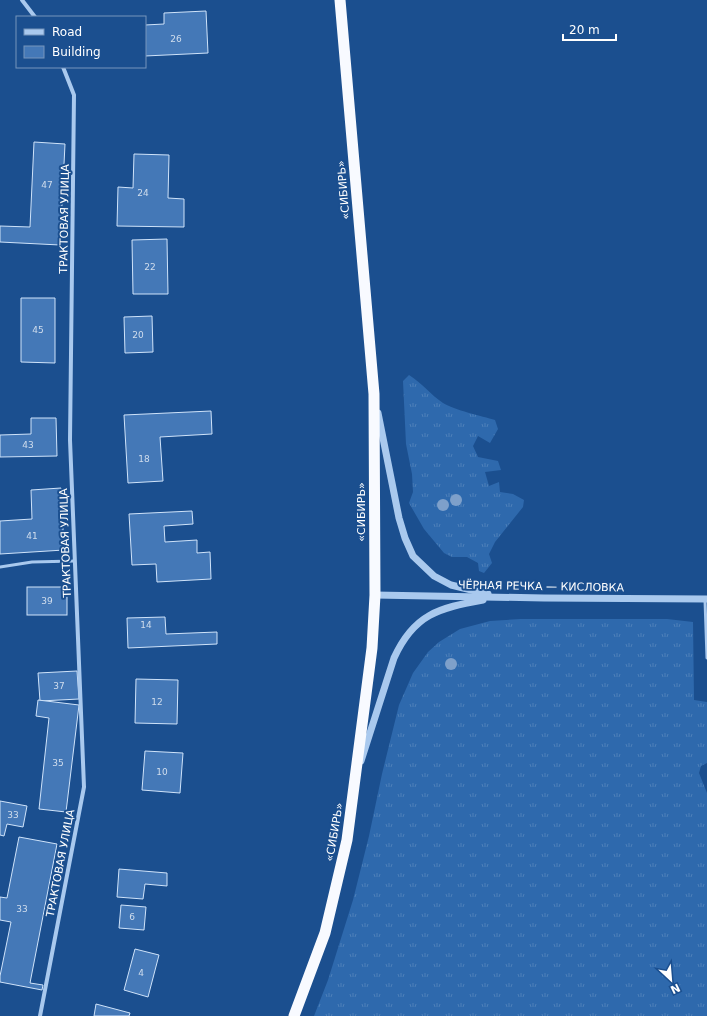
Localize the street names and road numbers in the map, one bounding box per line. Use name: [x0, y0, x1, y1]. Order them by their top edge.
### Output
street label: «СИБИРЬ»: [334, 160, 353, 220]
street label: ТРАКТОВАЯ УЛИЦА: [57, 164, 72, 275]
street label: «СИБИРЬ»: [355, 482, 368, 542]
street label: ТРАКТОВАЯ УЛИЦА: [57, 488, 74, 599]
street label: ЧЁРНАЯ РЕЧКА — КИСЛОВКА: [458, 579, 625, 594]
street label: «СИБИРЬ»: [323, 802, 346, 862]
street label: ТРАКТОВАЯ УЛИЦА: [43, 808, 77, 919]

